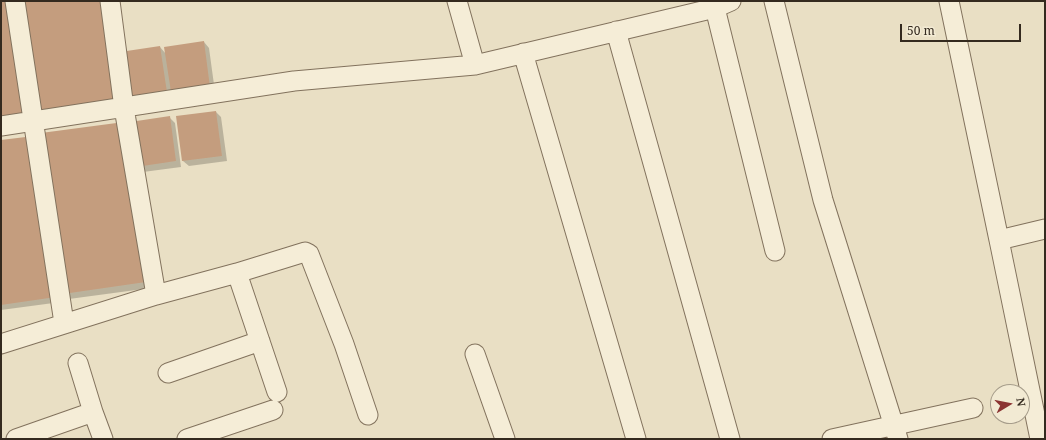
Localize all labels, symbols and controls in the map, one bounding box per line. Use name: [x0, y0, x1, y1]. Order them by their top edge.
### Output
scale bar: [902, 16, 1023, 42]
text: 50 m: [907, 22, 935, 39]
north arrow: [990, 384, 1030, 424]
text: N: [1013, 396, 1029, 408]

